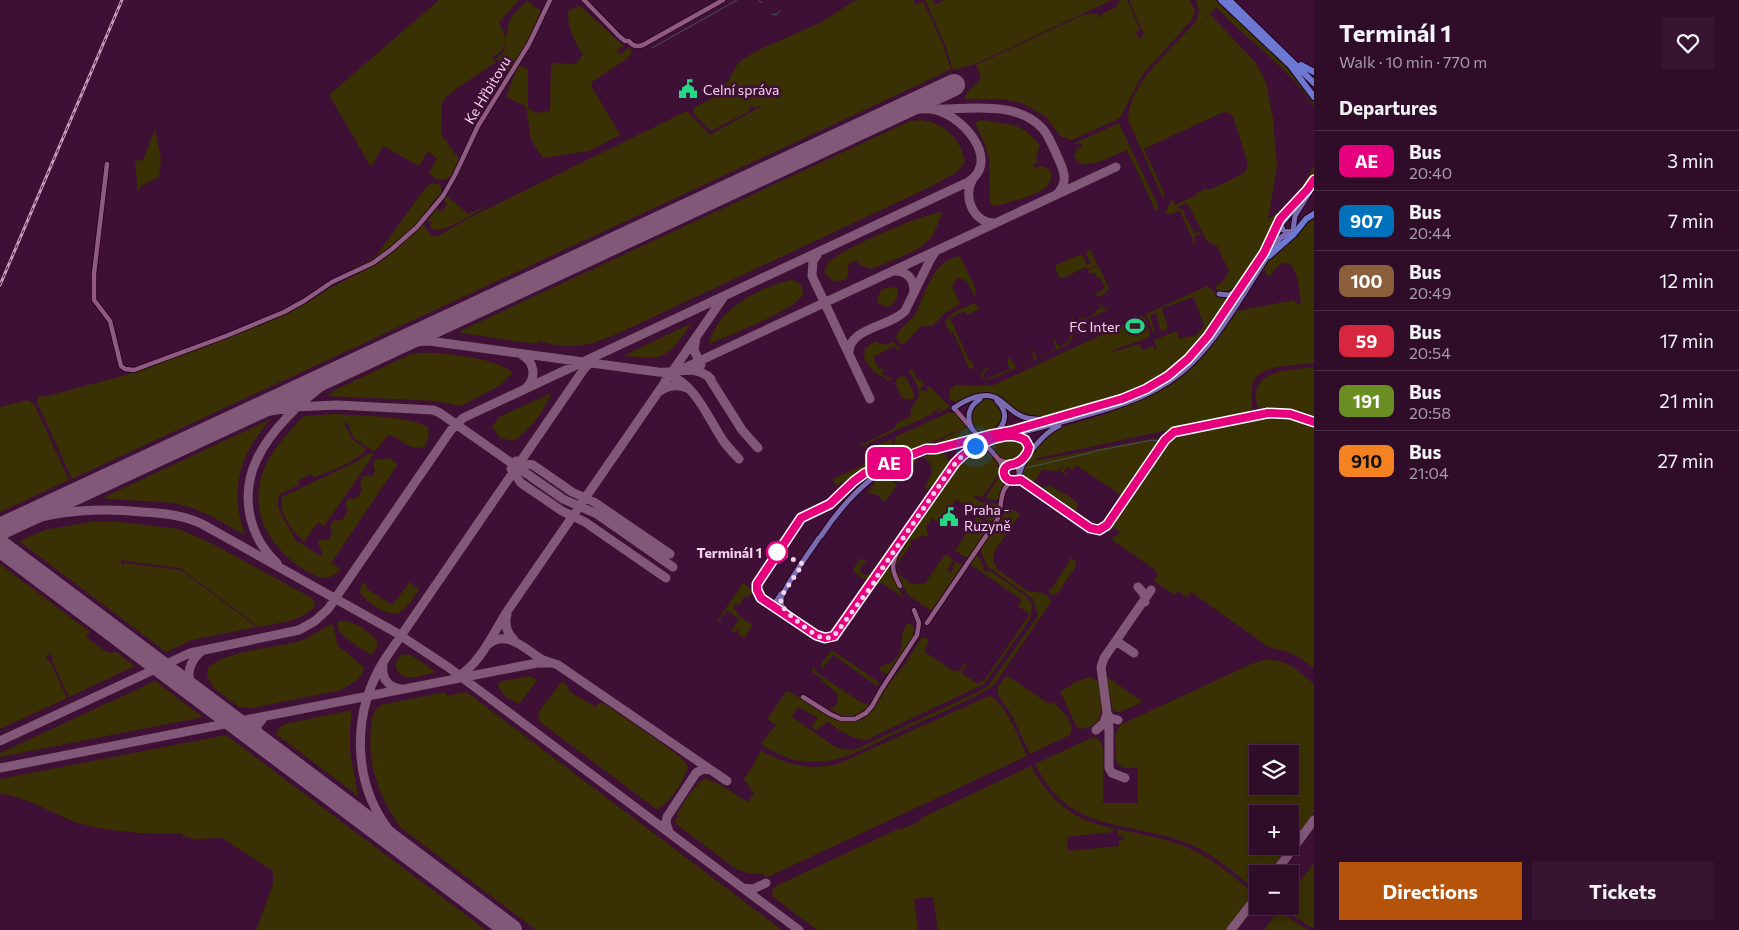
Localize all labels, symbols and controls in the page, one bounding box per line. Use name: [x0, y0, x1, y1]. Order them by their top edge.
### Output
button: heart: [1662, 17, 1714, 69]
text: Terminál 1: [1339, 18, 1451, 47]
text: Walk · 10 min · 770 m: [1339, 52, 1487, 71]
street label: Ke Hřbitovu: [460, 53, 514, 127]
public building icon: Celní správa: [677, 78, 699, 100]
place label: Celní správa: [703, 81, 779, 98]
text: Departures: [1339, 96, 1437, 119]
text: Bus: [1409, 140, 1441, 163]
text: 3 min: [1667, 149, 1714, 172]
text: AE: [1355, 150, 1378, 172]
text: 20:40: [1409, 163, 1452, 182]
text: Bus: [1409, 200, 1441, 223]
text: 7 min: [1668, 209, 1714, 232]
text: 907: [1350, 210, 1383, 232]
text: 20:44: [1409, 223, 1451, 242]
text: Bus: [1409, 260, 1441, 283]
text: 12 min: [1659, 269, 1714, 292]
text: 100: [1350, 270, 1383, 292]
text: 20:49: [1409, 283, 1451, 302]
sports icon: FC Inter: [1124, 315, 1146, 337]
place label: FC Inter: [1069, 318, 1120, 335]
text: Bus: [1409, 320, 1441, 343]
text: 17 min: [1660, 329, 1714, 352]
text: 59: [1356, 330, 1377, 352]
text: 20:54: [1409, 343, 1451, 362]
text: Bus: [1409, 380, 1441, 403]
text: 21 min: [1659, 389, 1714, 412]
text: 191: [1353, 390, 1380, 412]
text: 20:58: [1409, 403, 1451, 422]
your location: [963, 434, 988, 459]
text: Bus: [1409, 440, 1441, 463]
line badge: AE: [866, 447, 912, 479]
text: 27 min: [1657, 449, 1714, 472]
text: 910: [1351, 450, 1382, 472]
text: AE: [877, 452, 901, 474]
text: 21:04: [1409, 463, 1449, 482]
place label: Praha - Ruzyně: [964, 501, 1011, 534]
public building icon: Praha - Ruzyně: [938, 506, 960, 528]
marker: Terminál 1: [766, 541, 788, 563]
place label: Terminál 1: [697, 544, 762, 561]
map controls: [1249, 745, 1299, 915]
button: layers: [1249, 745, 1299, 795]
button: +: [1249, 805, 1299, 855]
button: Directions: [1339, 862, 1522, 920]
button: Tickets: [1532, 862, 1714, 920]
button: −: [1249, 865, 1299, 915]

